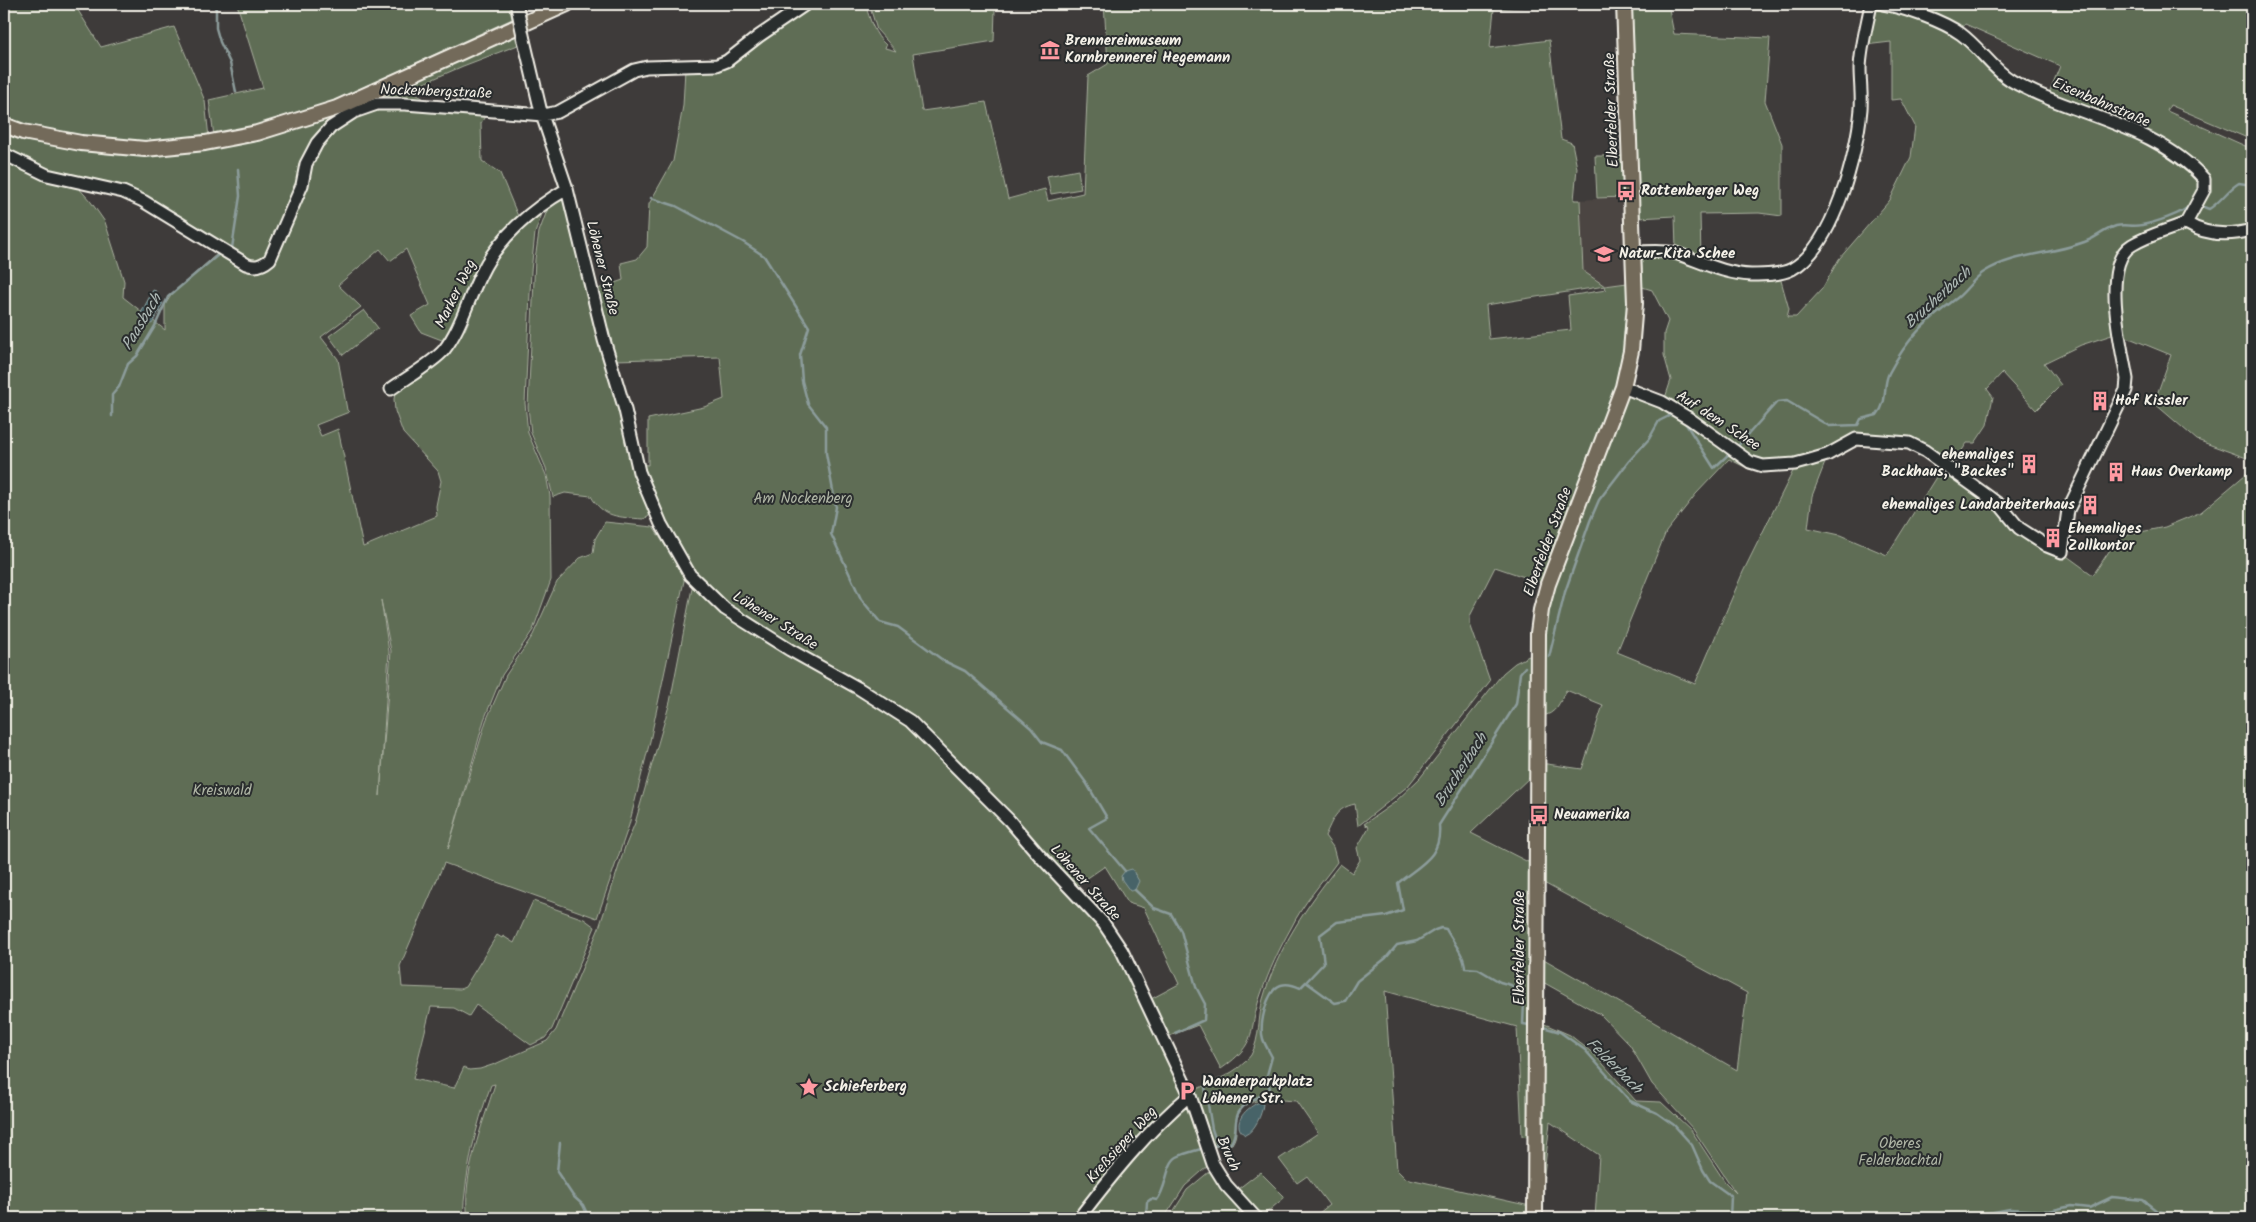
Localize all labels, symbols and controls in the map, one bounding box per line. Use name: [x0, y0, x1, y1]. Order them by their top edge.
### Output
place label: Brennereimuseum Kornbrennerei Hegemann: [1065, 29, 1230, 70]
museum icon: Brennereimuseum Kornbrennerei Hegemann: [1039, 39, 1061, 61]
street label: Elberfelder Straße: [1598, 52, 1626, 168]
street label: Eisenbahnstraße: [2048, 72, 2154, 134]
street label: Nockenbergstraße: [380, 78, 493, 106]
place label: Rottenberger Weg: [1641, 179, 1759, 203]
bus stop icon: Rottenberger Weg: [1615, 180, 1637, 202]
street label: Löhener Straße: [579, 218, 625, 318]
place label: Natur-Kita Schee: [1619, 242, 1736, 266]
school or university icon: Natur-Kita Schee: [1593, 243, 1615, 265]
street label: Marker Weg: [429, 255, 483, 333]
water label: Brucherbach: [1899, 260, 1978, 335]
water label: Paasbach: [115, 288, 169, 355]
street label: Auf dem Schee: [1671, 385, 1765, 457]
place label: Hof Kissler: [2115, 389, 2188, 413]
building icon: Hof Kissler: [2089, 390, 2111, 412]
place label: ehemaliges Backhaus, "Backes": [1882, 443, 2014, 484]
building icon: ehemaliges Backhaus, "Backes": [2018, 453, 2040, 475]
place label: Haus Overkamp: [2131, 460, 2232, 484]
building icon: Haus Overkamp: [2105, 461, 2127, 483]
street label: Elberfelder Straße: [1517, 484, 1579, 600]
park label: Am Nockenberg: [753, 487, 853, 511]
place label: ehemaliges Landarbeiterhaus: [1882, 493, 2075, 517]
building icon: ehemaliges Landarbeiterhaus: [2079, 494, 2101, 516]
place label: Ehemaliges Zollkontor: [2068, 517, 2141, 558]
building icon: Ehemaliges Zollkontor: [2042, 527, 2064, 549]
street label: Löhener Straße: [728, 585, 823, 657]
water label: Brucherbach: [1428, 727, 1495, 812]
park label: Kreiswald: [193, 779, 252, 803]
place label: Neuamerika: [1554, 803, 1630, 827]
bus stop icon: Neuamerika: [1528, 804, 1550, 826]
street label: Löhener Straße: [1044, 839, 1126, 927]
street label: Elberfelder Straße: [1508, 890, 1532, 1005]
water label: Felderbach: [1580, 1032, 1649, 1101]
place label: Wanderparkplatz Löhener Str.: [1202, 1070, 1313, 1111]
place label: Schieferberg: [824, 1075, 907, 1099]
place icon: Schieferberg: [798, 1076, 820, 1098]
parking icon: Wanderparkplatz Löhener Str.: [1176, 1080, 1198, 1102]
street label: Kreßsieper Weg: [1081, 1101, 1163, 1189]
street label: Bruch: [1210, 1132, 1246, 1176]
park label: Oberes Felderbachtal: [1858, 1132, 1942, 1173]

